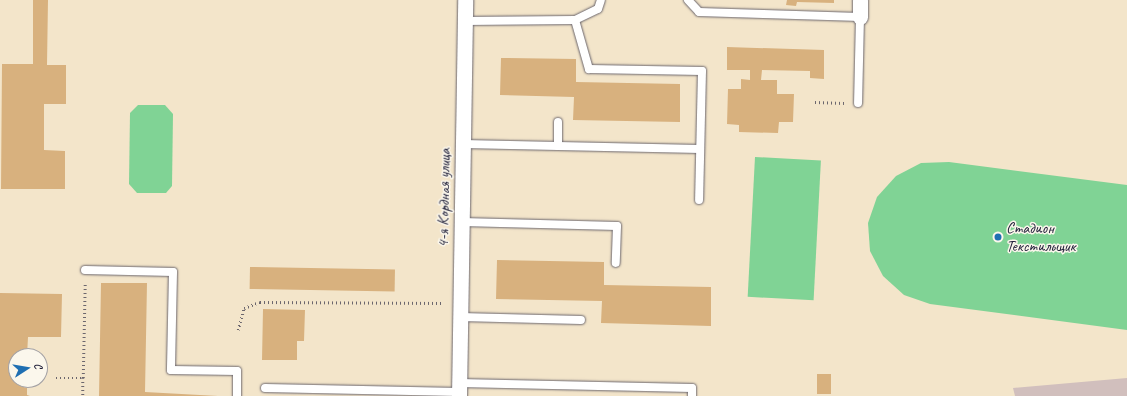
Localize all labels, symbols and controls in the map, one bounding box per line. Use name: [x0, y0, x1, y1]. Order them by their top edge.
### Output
street label: 4-я Кордная улица: [434, 148, 454, 248]
place label: Стадион Текстильщик: [1006, 218, 1075, 256]
marker: Стадион Текстильщик: [993, 232, 1003, 242]
north arrow: [8, 348, 48, 388]
text: С: [31, 362, 46, 370]

